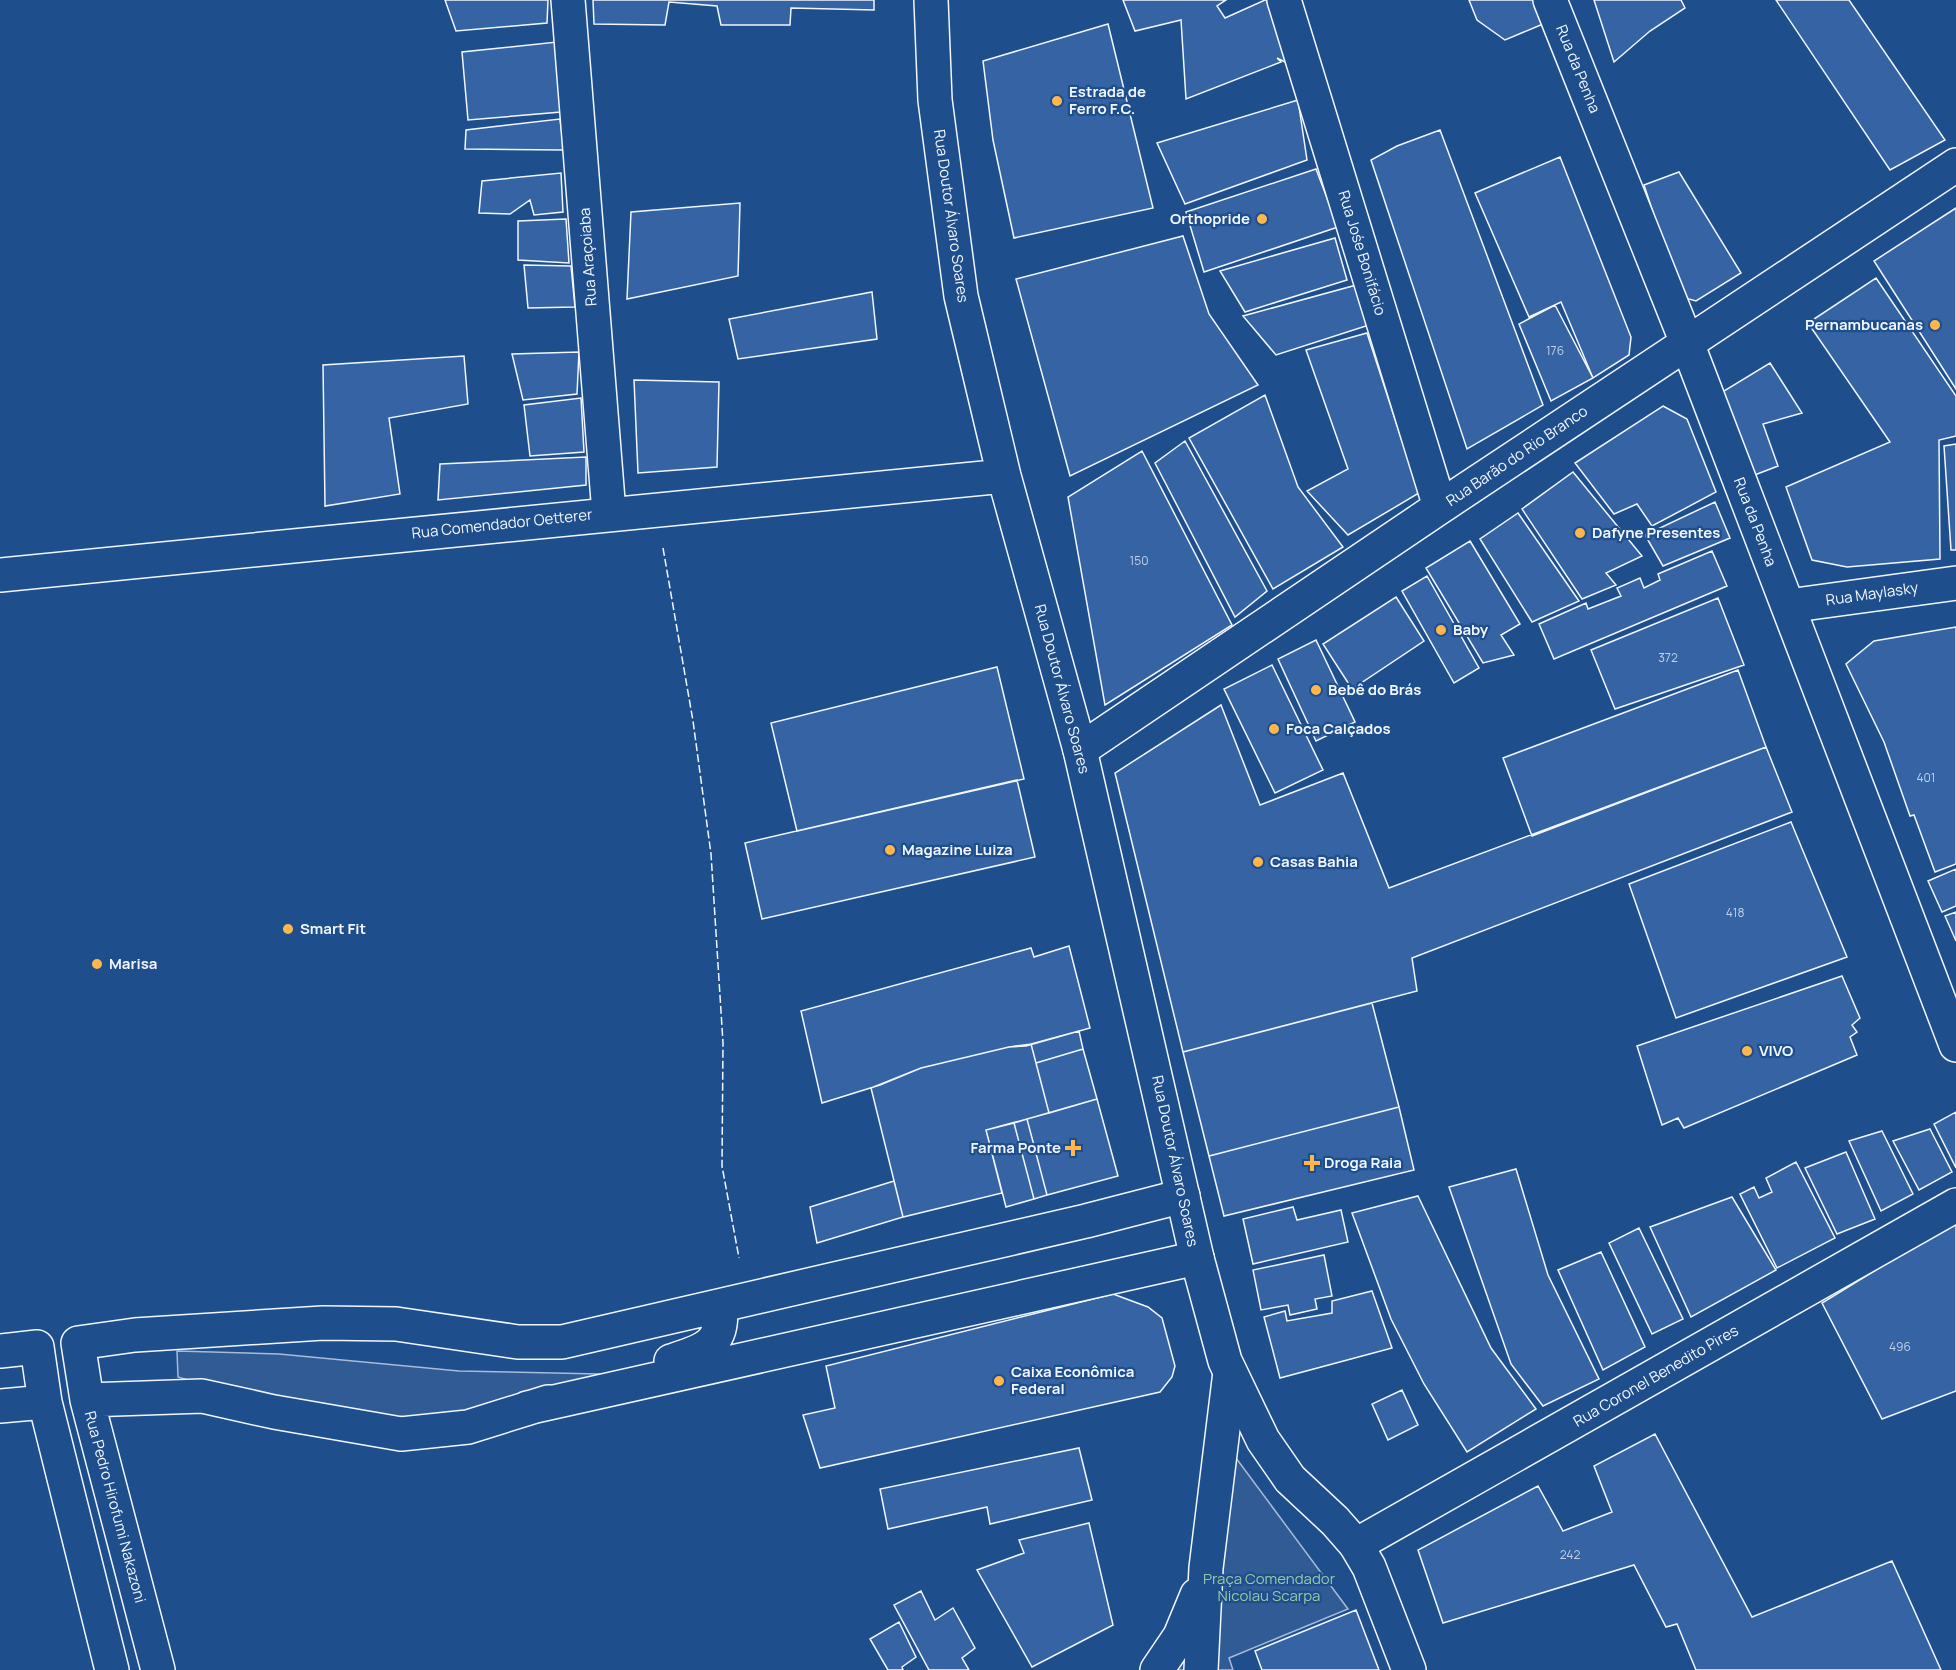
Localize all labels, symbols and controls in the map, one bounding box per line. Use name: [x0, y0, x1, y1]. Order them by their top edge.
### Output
street label: Rua da Penha: [1551, 21, 1606, 116]
place label: Estrada de Ferro F.C.: [1069, 81, 1146, 119]
marker: Estrada de Ferro F.C.: [1050, 94, 1064, 108]
street label: Rua Doutor Álvaro Soares: [929, 128, 974, 304]
street label: Rua Jośe Bonifácio: [1334, 188, 1391, 318]
street label: Rua Araçoiaba: [574, 207, 601, 307]
place label: Orthopride: [1170, 208, 1250, 229]
marker: Orthopride: [1255, 212, 1269, 226]
place label: Pernambucanas: [1805, 314, 1923, 335]
marker: Pernambucanas: [1928, 318, 1942, 332]
house number: 176: [1546, 342, 1564, 359]
street label: Rua Barão do Rio Branco: [1442, 400, 1592, 511]
street label: Rua da Penha: [1729, 474, 1782, 569]
street label: Rua Comendador Oetterer: [410, 504, 594, 543]
place label: Dafyne Presentes: [1592, 522, 1720, 543]
marker: Dafyne Presentes: [1573, 526, 1587, 540]
house number: 150: [1130, 552, 1148, 569]
street label: Rua Maylasky: [1824, 577, 1920, 610]
street label: Rua Doutor Álvaro Soares: [1030, 602, 1095, 776]
place label: Baby: [1453, 619, 1489, 640]
marker: Baby: [1434, 623, 1448, 637]
house number: 372: [1658, 649, 1678, 666]
place label: Bebê do Brás: [1328, 679, 1421, 700]
marker: Bebê do Brás: [1309, 683, 1323, 697]
place label: Foca Calçados: [1286, 718, 1391, 739]
marker: Foca Calçados: [1267, 722, 1281, 736]
house number: 401: [1916, 769, 1936, 786]
place label: Magazine Luiza: [902, 839, 1013, 860]
marker: Magazine Luiza: [883, 843, 897, 857]
place label: Casas Bahia: [1270, 851, 1358, 872]
marker: Casas Bahia: [1251, 855, 1265, 869]
house number: 418: [1726, 904, 1744, 921]
place label: Smart Fit: [300, 918, 366, 939]
marker: Smart Fit: [281, 922, 295, 936]
place label: Marisa: [109, 953, 157, 974]
marker: Marisa: [90, 957, 104, 971]
place label: VIVO: [1759, 1040, 1793, 1061]
marker: VIVO: [1740, 1044, 1754, 1058]
street label: Rua Doutor Álvaro Soares: [1147, 1073, 1204, 1249]
place label: Farma Ponte: [970, 1137, 1061, 1158]
marker: Farma Ponte: [1066, 1141, 1080, 1155]
place label: Droga Raia: [1324, 1152, 1402, 1173]
marker: Droga Raia: [1305, 1156, 1319, 1170]
street label: Rua Coronel Benedito Pires: [1569, 1320, 1742, 1432]
house number: 496: [1889, 1338, 1911, 1355]
place label: Caixa Econômica Federal: [1011, 1361, 1134, 1399]
marker: Caixa Econômica Federal: [992, 1374, 1006, 1388]
street label: Rua Pedro Hirofumi Nakazoni: [80, 1409, 151, 1605]
house number: 242: [1560, 1546, 1580, 1563]
park label: Praça Comendador Nicolau Scarpa: [1203, 1568, 1336, 1606]

